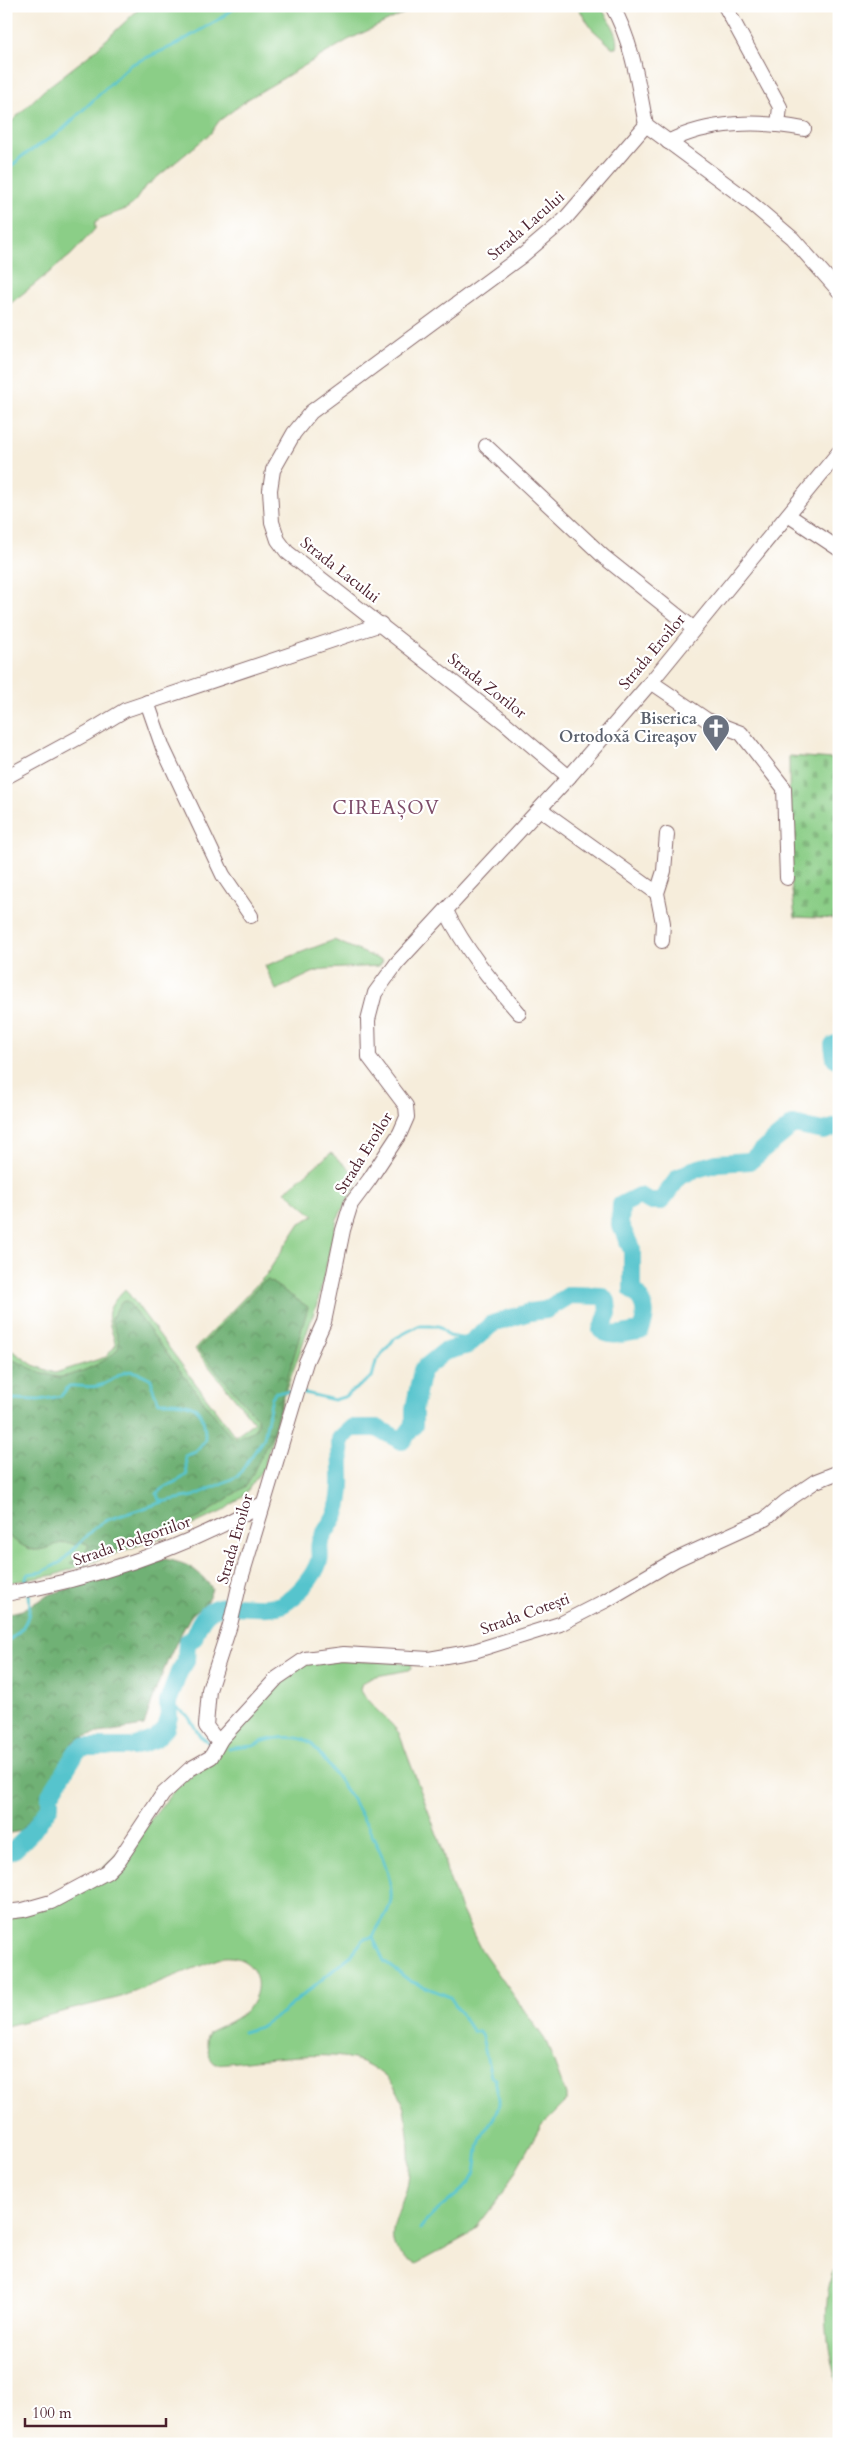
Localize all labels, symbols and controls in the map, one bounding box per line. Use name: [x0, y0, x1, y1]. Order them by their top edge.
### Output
street label: Strada Lacului: [483, 186, 570, 266]
street label: Strada Lacului: [296, 532, 385, 608]
street label: Strada Eroilor: [614, 609, 690, 695]
street label: Strada Zorilor: [443, 648, 531, 724]
place label: Biserica Ortodoxă Cireașov: [559, 708, 697, 748]
church icon: Biserica Ortodoxă Cireașov: [701, 713, 731, 752]
district label: CIREAȘOV: [332, 795, 440, 821]
street label: Strada Eroilor: [330, 1108, 398, 1198]
street label: Strada Eroilor: [212, 1491, 258, 1587]
street label: Strada Podgoriilor: [70, 1510, 194, 1571]
street label: Strada Cotești: [477, 1587, 573, 1640]
scale bar: [25, 2395, 166, 2427]
text: 100 m: [32, 2403, 72, 2423]

